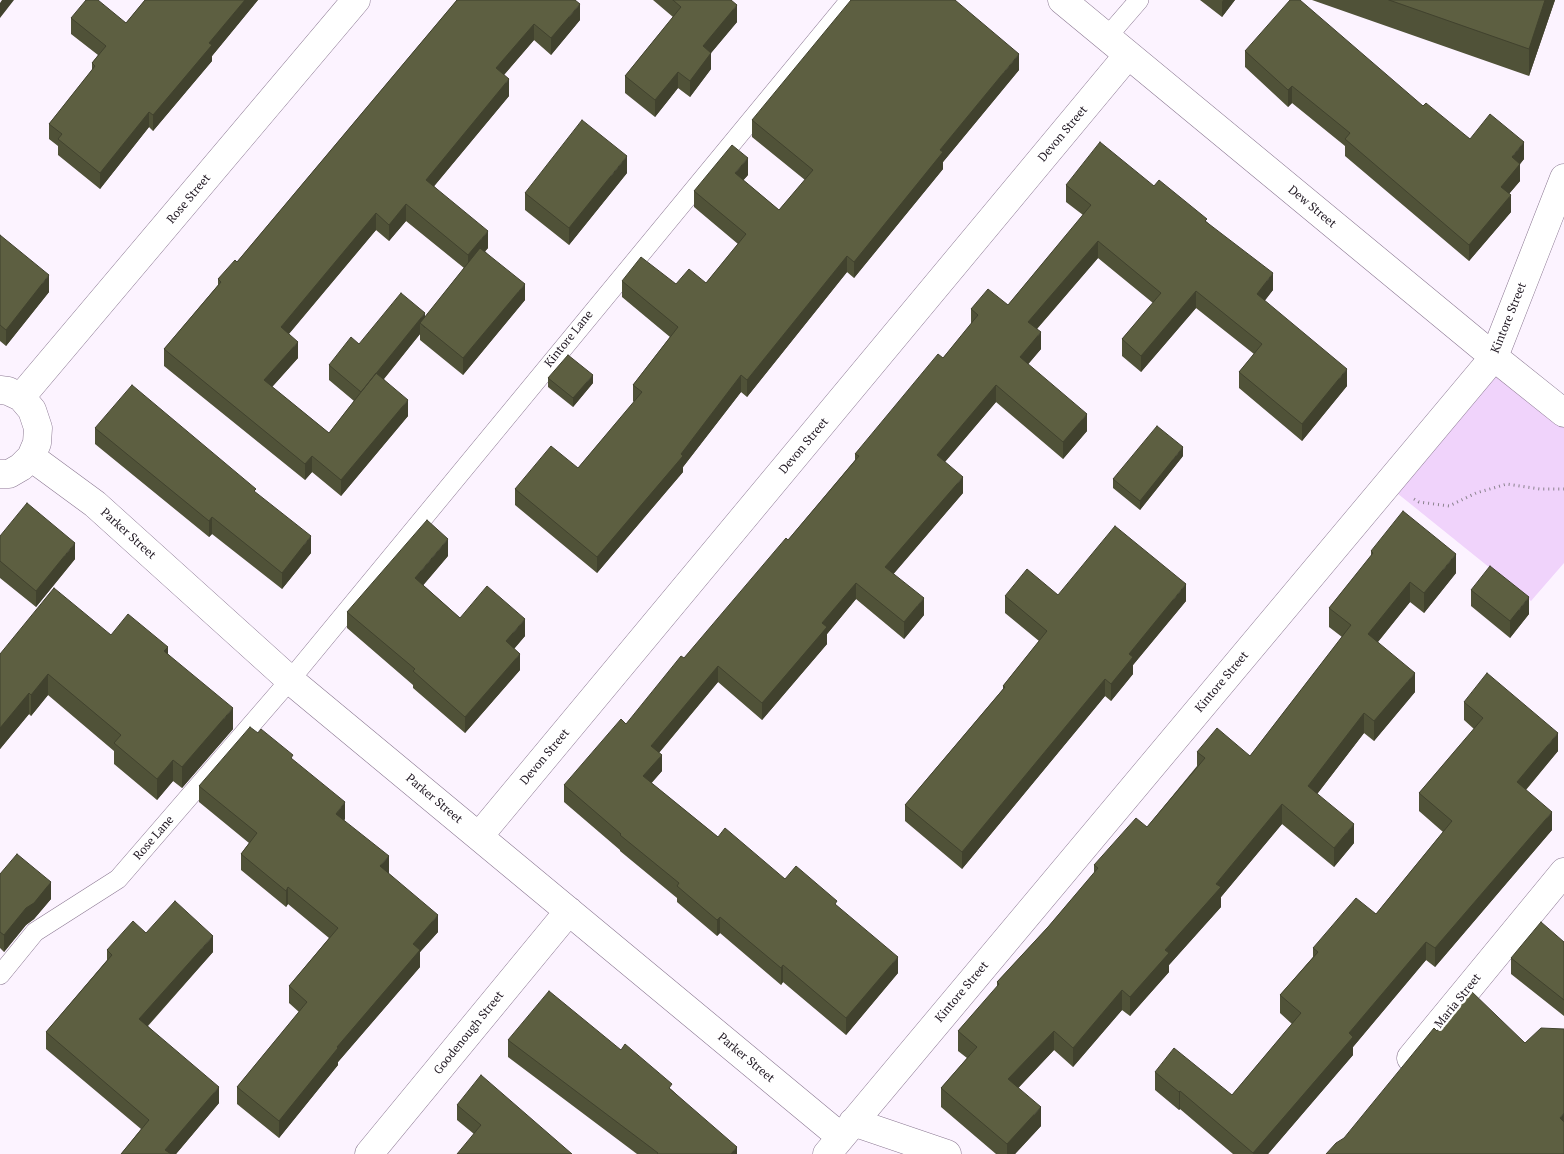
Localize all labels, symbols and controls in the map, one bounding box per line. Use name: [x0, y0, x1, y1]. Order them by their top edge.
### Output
street label: Devon Street: [1035, 103, 1091, 165]
street label: Rose Street: [164, 171, 214, 227]
street label: Dew Street: [1285, 183, 1339, 231]
street label: Kintore Street: [1488, 280, 1530, 356]
street label: Kintore Lane: [542, 308, 596, 370]
street label: Devon Street: [776, 415, 832, 477]
street label: Parker Street: [97, 505, 159, 563]
street label: Kintore Street: [1192, 649, 1252, 715]
street label: Devon Street: [517, 726, 573, 788]
street label: Parker Street: [403, 771, 465, 827]
street label: Rose Lane: [131, 813, 177, 863]
street label: Kintore Street: [932, 959, 992, 1025]
street label: Maria Street: [1432, 971, 1484, 1031]
street label: Goodenough Street: [431, 988, 507, 1078]
street label: Parker Street: [715, 1030, 777, 1086]

